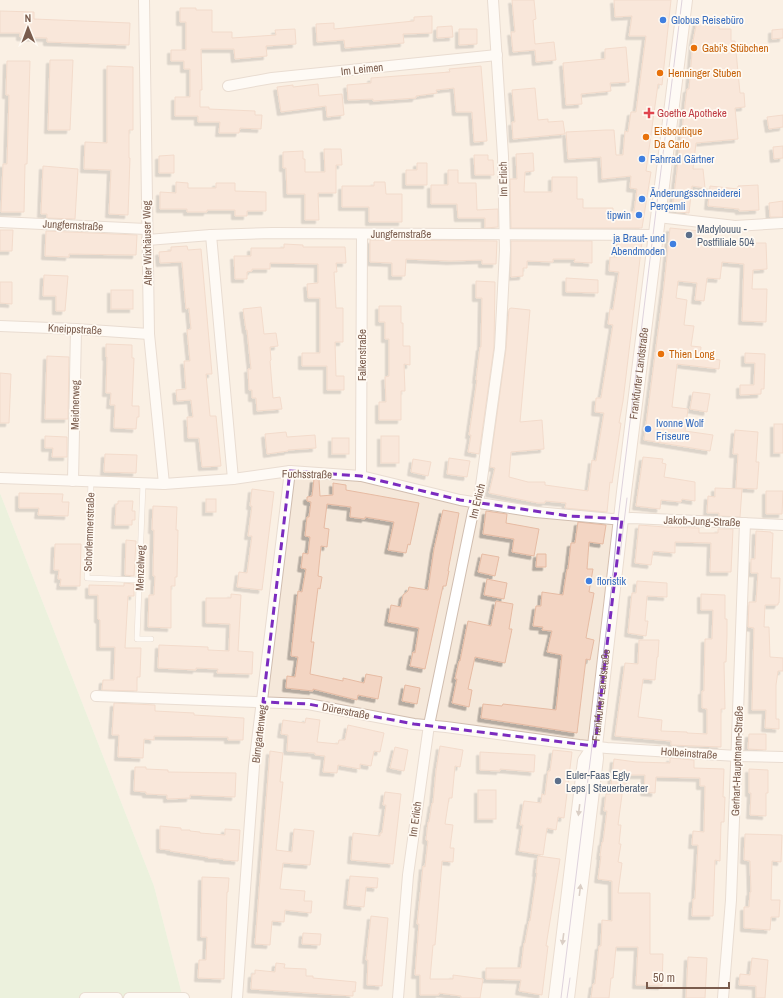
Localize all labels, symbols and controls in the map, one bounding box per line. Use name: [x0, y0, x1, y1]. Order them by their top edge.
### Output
north arrow: [8, 8, 48, 48]
text: N: [24, 11, 31, 25]
place label: Globus Reisebüro: [671, 13, 744, 27]
marker: Globus Reisebüro: [658, 15, 668, 25]
place label: Gabi's Stübchen: [702, 41, 768, 55]
marker: Gabi's Stübchen: [689, 43, 699, 53]
street label: Im Leimen: [340, 60, 384, 78]
place label: Henninger Stuben: [668, 66, 741, 80]
marker: Henninger Stuben: [655, 68, 665, 78]
place label: Goethe Apotheke: [657, 106, 727, 120]
marker: Goethe Apotheke: [644, 108, 654, 118]
place label: Eisboutique Da Carlo: [654, 124, 702, 151]
marker: Eisboutique Da Carlo: [641, 132, 651, 142]
place label: Fahrrad Gärtner: [650, 152, 714, 166]
marker: Fahrrad Gärtner: [637, 154, 647, 164]
street label: Im Erlich: [496, 161, 510, 197]
place label: Änderungsschneiderei Perçemli: [649, 186, 741, 213]
marker: Änderungsschneiderei Perçemli: [637, 194, 647, 204]
street label: Alter Wixhäuser Weg: [139, 200, 155, 287]
place label: tipwin: [607, 208, 631, 222]
marker: tipwin: [634, 210, 644, 220]
street label: Jungfernstraße: [42, 216, 104, 234]
place label: Madylouuu - Postfiliale 504: [697, 222, 754, 249]
street label: Jungfernstraße: [371, 227, 431, 241]
marker: Madylouuu - Postfiliale 504: [684, 230, 694, 240]
place label: ja Braut- und Abendmoden: [610, 231, 665, 258]
marker: ja Braut- und Abendmoden: [668, 239, 678, 249]
street label: Kneippstraße: [48, 321, 102, 337]
street label: Frankfurter Landstraße: [626, 327, 651, 420]
street label: Falkenstraße: [355, 329, 369, 381]
place label: Thien Long: [669, 347, 715, 361]
marker: Thien Long: [656, 349, 666, 359]
street label: Meidnerweg: [68, 380, 82, 430]
place label: Ivonne Wolf Friseure: [656, 416, 704, 443]
marker: Ivonne Wolf Friseure: [643, 424, 653, 434]
street label: Fuchsstraße: [282, 467, 332, 481]
street label: Im Erlich: [466, 482, 488, 520]
street label: Schorlemmerstraße: [81, 492, 97, 572]
street label: Jakob-Jung-Straße: [663, 513, 741, 529]
street label: Menzelweg: [132, 545, 148, 591]
place label: floristik: [597, 574, 627, 588]
marker: floristik: [584, 576, 594, 586]
street label: Frankfurter Landstraße: [589, 648, 613, 742]
street label: Dürerstraße: [321, 700, 371, 722]
street label: Birngartenweg: [248, 704, 270, 764]
street label: Gerhart-Hauptmann-Straße: [728, 706, 746, 816]
street label: Holbeinstraße: [660, 744, 718, 762]
place label: Euler-Faas Egly Leps | Steuerberater: [566, 768, 648, 795]
marker: Euler-Faas Egly Leps | Steuerberater: [553, 776, 563, 786]
street label: Im Erlich: [406, 800, 424, 838]
one-way arrow: [576, 804, 582, 816]
one-way arrow: [577, 884, 583, 896]
one-way arrow: [560, 933, 566, 945]
scale bar: [647, 964, 729, 990]
text: 50 m: [653, 970, 675, 986]

